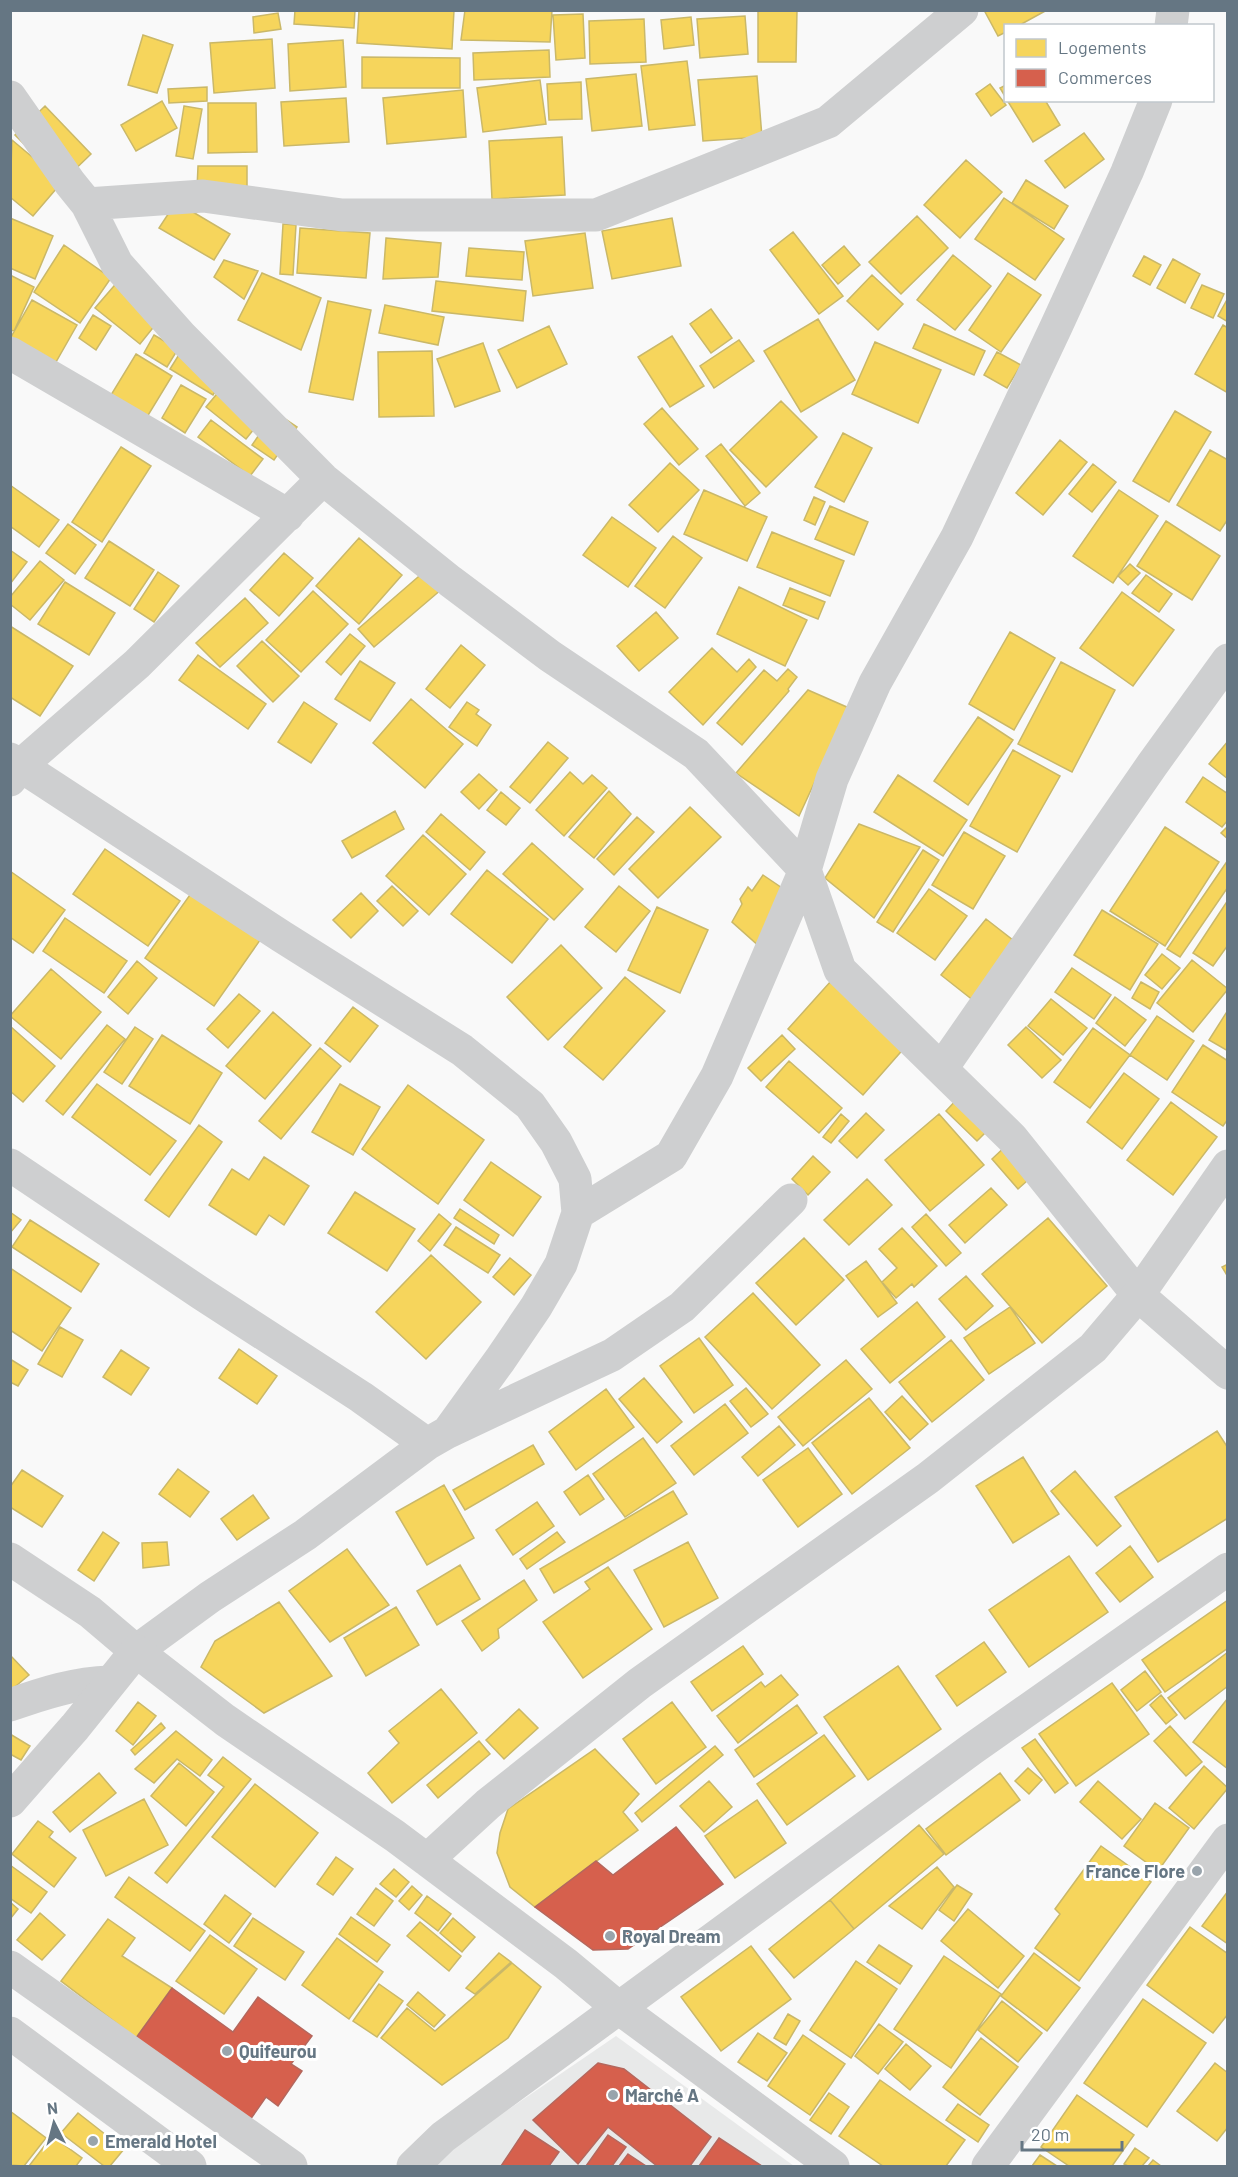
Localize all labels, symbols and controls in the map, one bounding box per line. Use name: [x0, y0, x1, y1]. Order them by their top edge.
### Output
legend: [1004, 24, 1214, 102]
text: Logements: [1058, 36, 1147, 58]
text: Commerces: [1058, 66, 1152, 88]
place label: France Flore: [1085, 1860, 1185, 1882]
marker: France Flore: [1190, 1864, 1204, 1878]
place label: Royal Dream: [622, 1925, 721, 1947]
marker: Royal Dream: [603, 1929, 617, 1943]
place label: Quifeurou: [239, 2040, 317, 2062]
marker: Quifeurou: [220, 2044, 234, 2058]
place label: Marché A: [625, 2084, 699, 2106]
marker: Marché A: [606, 2088, 620, 2102]
north arrow: [24, 2093, 84, 2153]
text: N: [46, 2098, 59, 2118]
scale bar: [1022, 2114, 1122, 2152]
text: 20 m: [1031, 2123, 1069, 2145]
place label: Emerald Hotel: [105, 2130, 217, 2152]
marker: Emerald Hotel: [86, 2134, 100, 2148]

